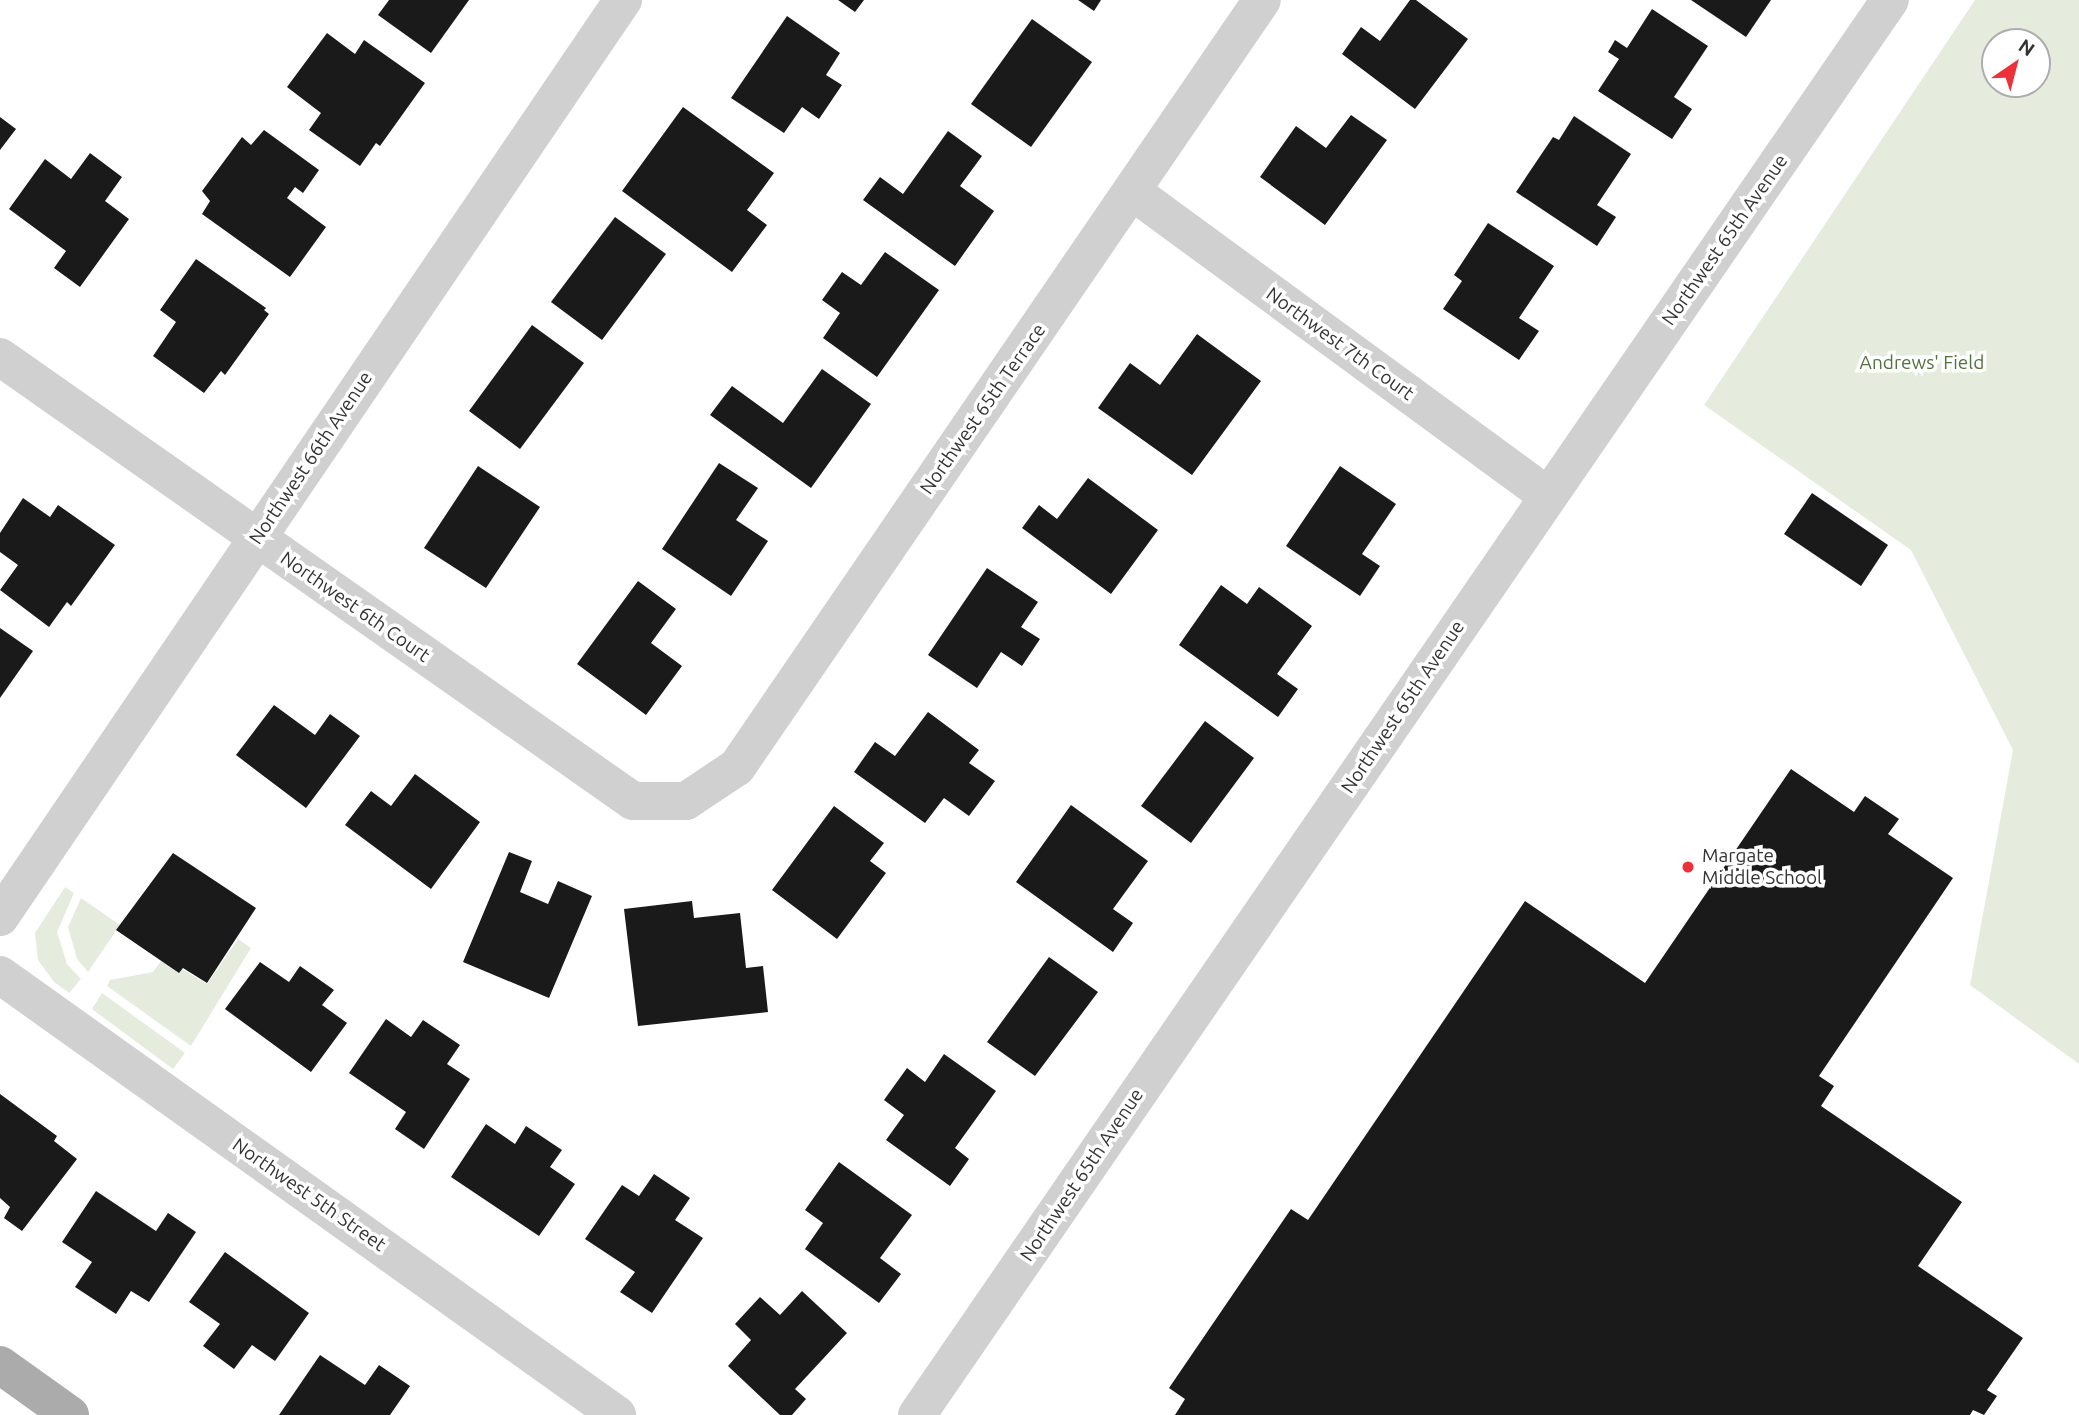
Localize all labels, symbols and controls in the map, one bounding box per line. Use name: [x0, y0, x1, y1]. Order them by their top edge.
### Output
north arrow: [1981, 28, 2051, 98]
text: N: [2015, 34, 2039, 61]
street label: Northwest 65th Avenue: [1657, 150, 1793, 330]
street label: Northwest 7th Court: [1262, 283, 1418, 405]
street label: Northwest 65th Terrace: [915, 319, 1051, 499]
park label: Andrews' Field: [1860, 352, 1984, 374]
street label: Northwest 66th Avenue: [245, 367, 377, 549]
street label: Northwest 6th Court: [276, 547, 434, 667]
street label: Northwest 65th Avenue: [1337, 616, 1469, 798]
place label: Margate Middle School: [1702, 845, 1822, 889]
marker: Margate Middle School: [1680, 859, 1696, 875]
street label: Northwest 65th Avenue: [1016, 1084, 1148, 1266]
street label: Northwest 5th Street: [228, 1133, 390, 1257]

